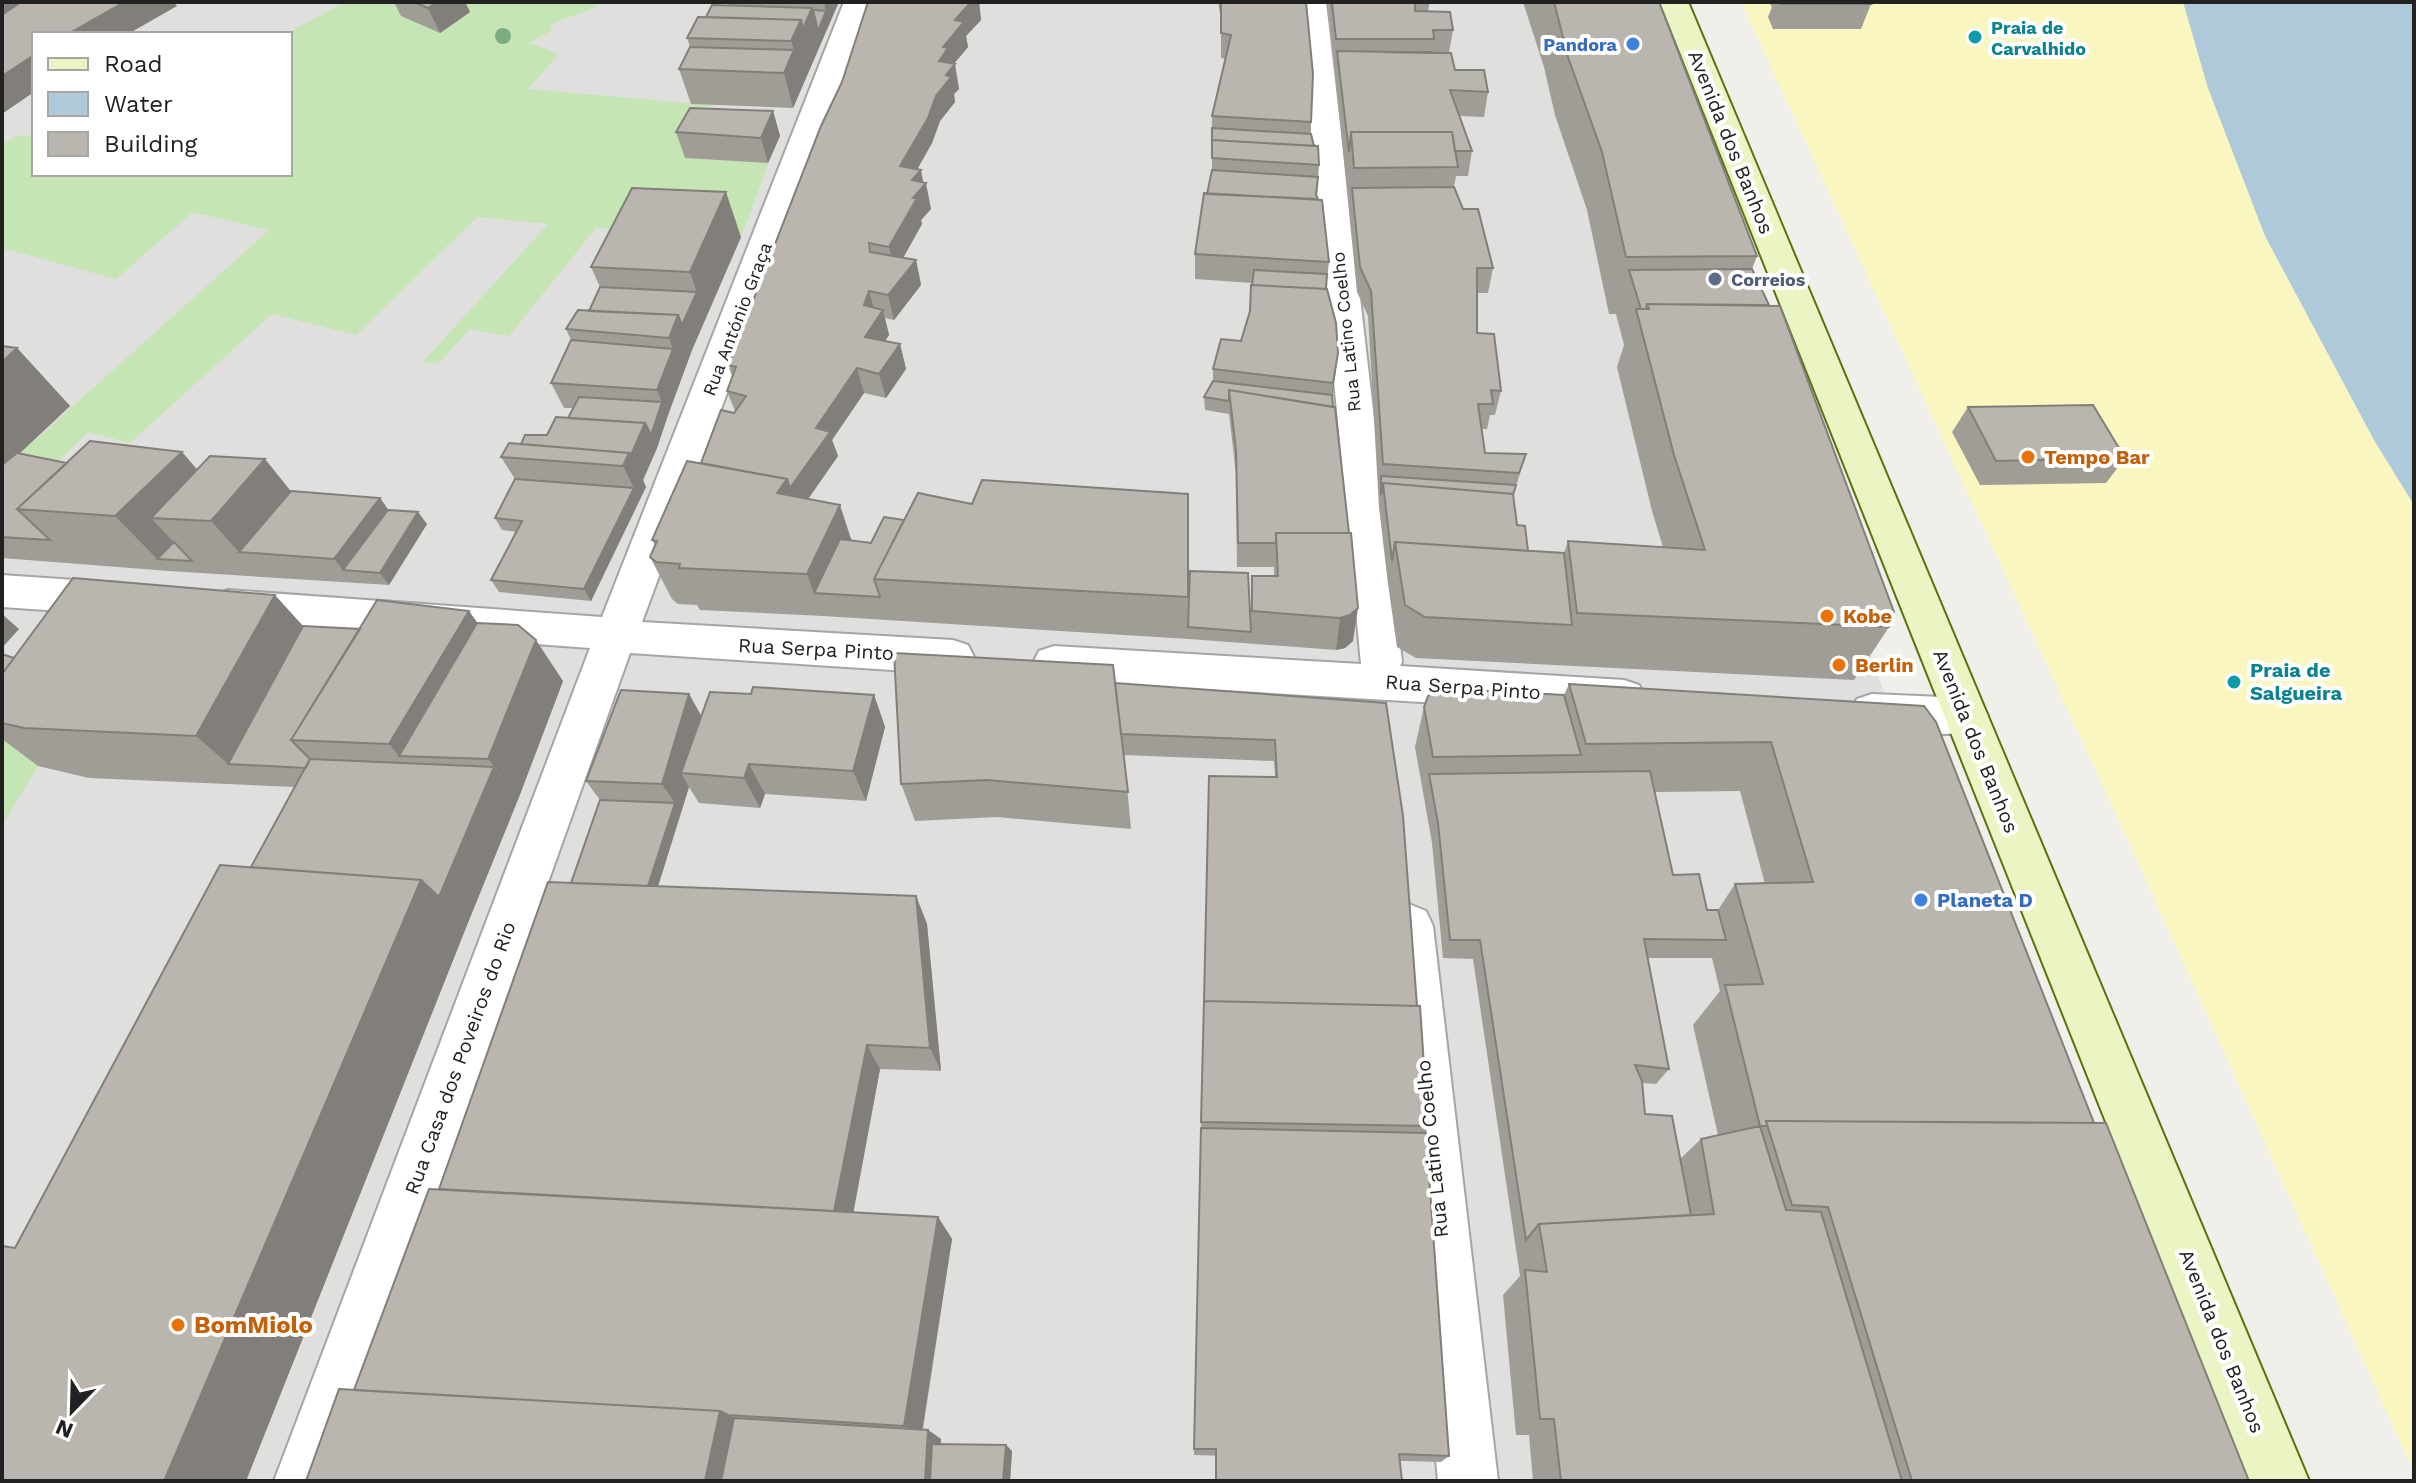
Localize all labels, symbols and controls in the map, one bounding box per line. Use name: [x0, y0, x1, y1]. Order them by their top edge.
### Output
place label: Praia de Carvalhido: [1991, 17, 2086, 59]
marker: Praia de Carvalhido: [1966, 28, 1984, 46]
legend: [32, 32, 292, 176]
place label: Pandora: [1543, 34, 1618, 55]
marker: Pandora: [1624, 35, 1642, 53]
street label: Avenida dos Banhos: [1683, 47, 1779, 237]
text: Road: [104, 50, 163, 78]
text: Water: [104, 90, 173, 118]
text: Building: [104, 130, 197, 158]
street label: Rua António Graça: [698, 239, 776, 399]
street label: Rua Latino Coelho: [1327, 251, 1365, 413]
place label: Correios: [1731, 269, 1806, 290]
marker: Correios: [1706, 270, 1724, 288]
place label: Tempo Bar: [2044, 445, 2150, 469]
marker: Tempo Bar: [2019, 448, 2037, 466]
place label: Kobe: [1843, 604, 1892, 628]
marker: Kobe: [1818, 607, 1836, 625]
street label: Rua Serpa Pinto: [737, 633, 895, 665]
street label: Avenida dos Banhos: [1928, 646, 2024, 836]
place label: Berlin: [1855, 653, 1914, 677]
marker: Berlin: [1830, 656, 1848, 674]
place label: Praia de Salgueira: [2250, 658, 2342, 705]
street label: Rua Serpa Pinto: [1384, 670, 1542, 704]
marker: Praia de Salgueira: [2225, 673, 2243, 691]
place label: Planeta D: [1937, 888, 2033, 912]
marker: Planeta D: [1912, 891, 1930, 909]
street label: Rua Casa dos Poveiros do Rio: [399, 918, 521, 1198]
street label: Rua Latino Coelho: [1411, 1059, 1453, 1239]
street label: Avenida dos Banhos: [2174, 1246, 2270, 1436]
place label: BomMiolo: [194, 1311, 313, 1339]
marker: BomMiolo: [169, 1316, 187, 1334]
north arrow: [32, 1371, 112, 1451]
text: N: [52, 1414, 77, 1444]

